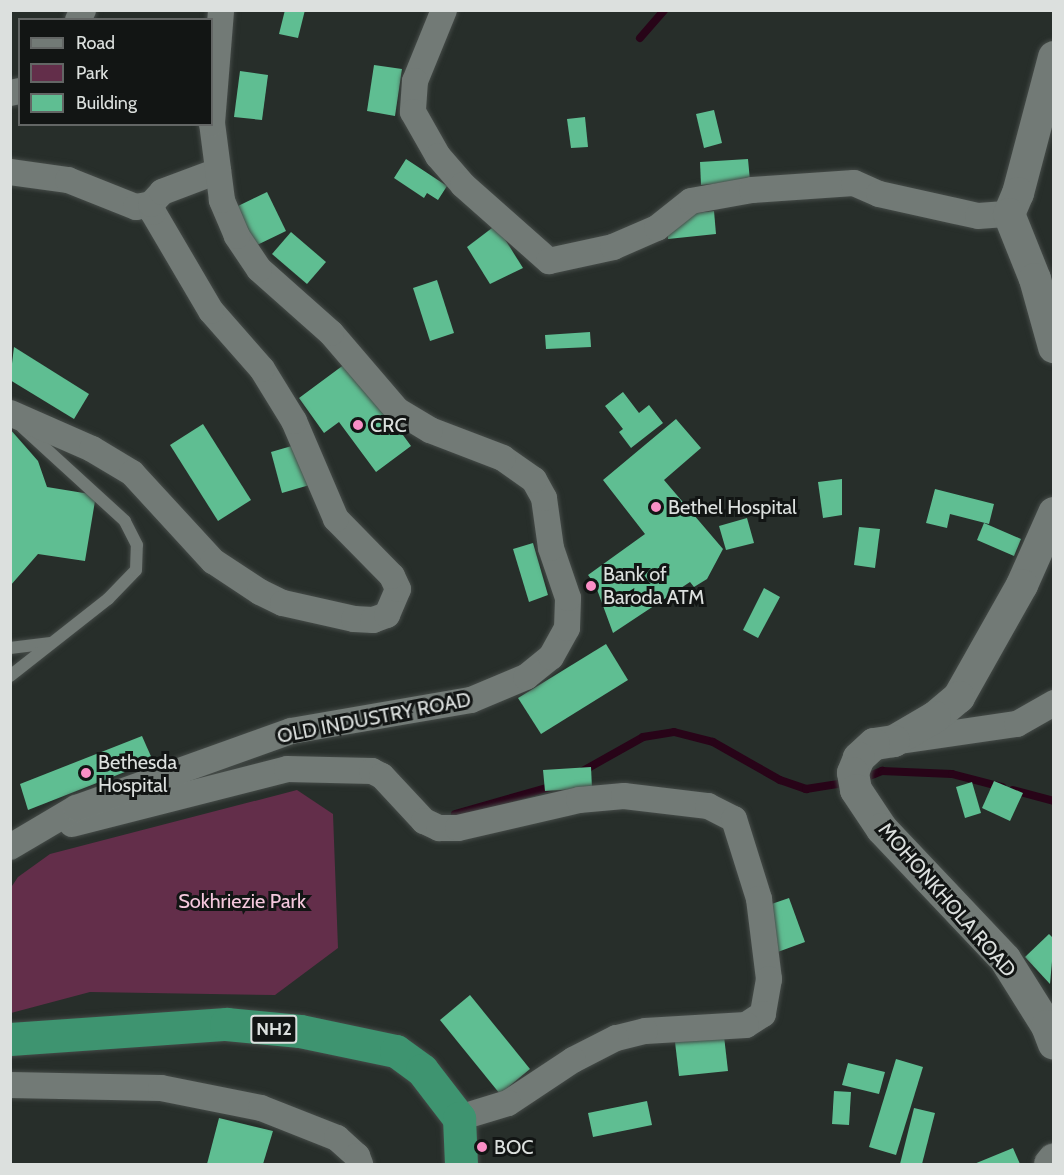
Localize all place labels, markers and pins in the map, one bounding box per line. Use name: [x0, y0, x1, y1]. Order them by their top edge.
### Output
place label: CRC: [370, 413, 407, 437]
marker: CRC: [351, 418, 365, 432]
place label: Bethel Hospital: [668, 495, 797, 519]
marker: Bethel Hospital: [649, 500, 663, 514]
place label: Bank of Baroda ATM: [603, 562, 704, 609]
marker: Bank of Baroda ATM: [584, 579, 598, 593]
place label: Bethesda Hospital: [98, 750, 177, 797]
marker: Bethesda Hospital: [79, 766, 93, 780]
place label: BOC: [494, 1135, 534, 1159]
marker: BOC: [475, 1140, 489, 1154]

